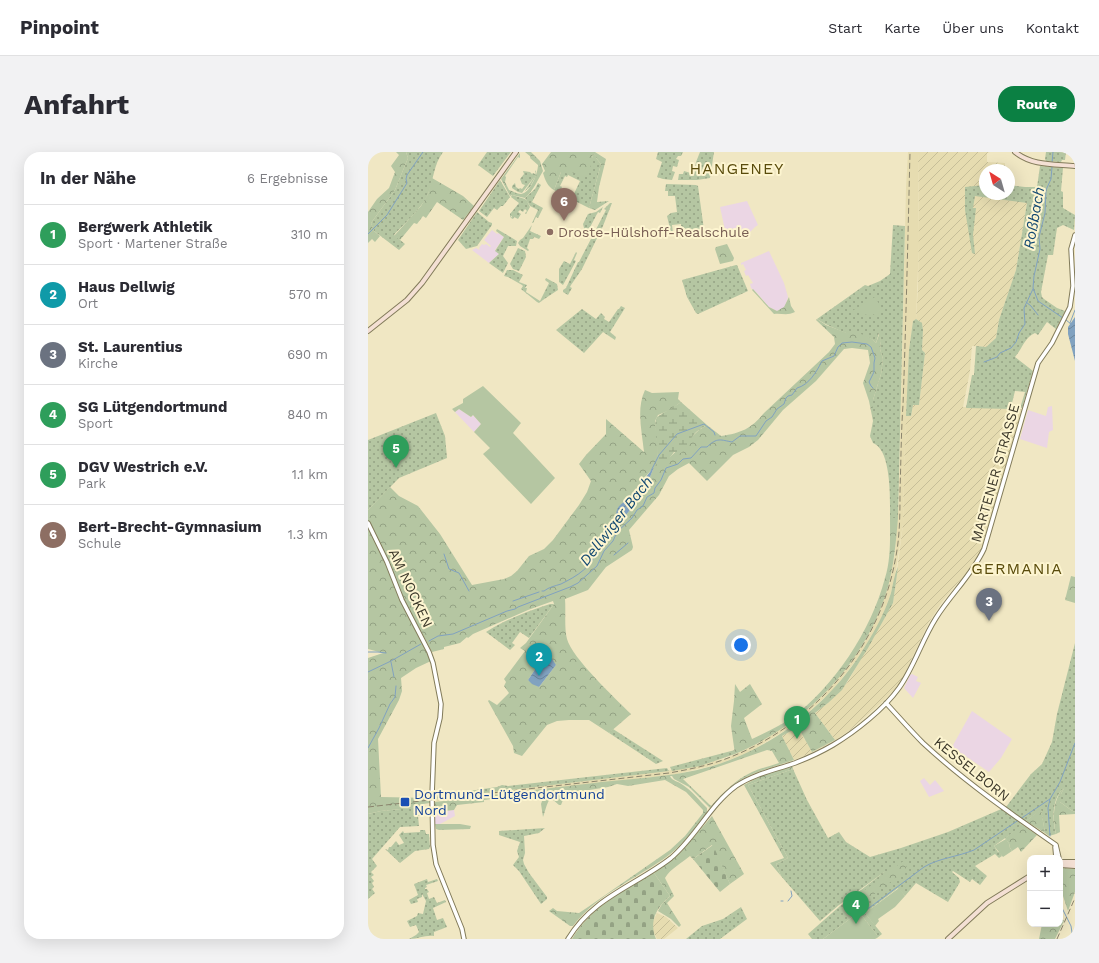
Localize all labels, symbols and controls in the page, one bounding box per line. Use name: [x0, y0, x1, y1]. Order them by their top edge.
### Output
text: Pinpoint: [20, 16, 99, 39]
text: Start: [828, 20, 862, 36]
text: Karte: [884, 20, 920, 36]
text: Über uns: [942, 20, 1004, 36]
text: Kontakt: [1026, 20, 1079, 36]
button: Route: [998, 86, 1075, 122]
text: Anfahrt: [24, 88, 129, 121]
district label: HANGENEY: [690, 159, 784, 178]
north arrow: [979, 164, 1015, 200]
text: In der Nähe: [40, 168, 136, 188]
text: 6 Ergebnisse: [247, 171, 328, 186]
water label: Roßbach: [1020, 186, 1048, 250]
pin: 6: [551, 188, 577, 221]
text: Bergwerk Athletik: [78, 218, 213, 236]
place label: Droste-Hülshoff-Realschule: [558, 224, 749, 240]
text: 1: [50, 227, 56, 242]
text: 310 m: [290, 227, 328, 242]
marker: Droste-Hülshoff-Realschule: [545, 227, 555, 237]
text: Sport · Martener Straße: [78, 236, 227, 251]
text: Haus Dellwig: [78, 278, 175, 296]
text: 2: [49, 287, 57, 302]
text: 570 m: [288, 287, 328, 302]
text: Ort: [78, 296, 98, 311]
text: St. Laurentius: [78, 338, 182, 356]
text: 3: [49, 347, 57, 362]
text: 690 m: [287, 347, 328, 362]
text: Kirche: [78, 356, 118, 371]
text: SG Lütgendortmund: [78, 398, 227, 416]
street label: MARTENER STRASSE: [968, 402, 1022, 544]
text: 4: [49, 407, 57, 422]
text: 840 m: [287, 407, 328, 422]
text: Sport: [78, 416, 113, 431]
pin: 5: [383, 435, 409, 468]
text: DGV Westrich e.V.: [78, 458, 208, 476]
text: 5: [49, 467, 57, 482]
text: 1.1 km: [292, 467, 328, 482]
water label: Dellwiger Bach: [576, 473, 656, 569]
text: Park: [78, 476, 106, 491]
text: Bert-Brecht-Gymnasium: [78, 518, 262, 536]
text: 6: [49, 527, 57, 542]
text: 1.3 km: [288, 527, 328, 542]
text: Schule: [78, 536, 121, 551]
street label: AM NOCKEN: [386, 546, 436, 630]
district label: GERMANIA: [971, 559, 1063, 578]
pin: 3: [976, 588, 1002, 621]
your location: [731, 635, 751, 655]
pin: 2: [526, 643, 552, 676]
pin: 1: [784, 706, 810, 739]
street label: KESSELBORN: [931, 734, 1013, 804]
place label: Dortmund-Lütgendortmund Nord: [414, 786, 605, 818]
marker: Dortmund-Lütgendortmund Nord: [399, 796, 411, 808]
map controls: [1027, 855, 1063, 927]
button: +: [1027, 855, 1063, 891]
pin: 4: [843, 891, 869, 924]
button: −: [1027, 891, 1063, 927]

